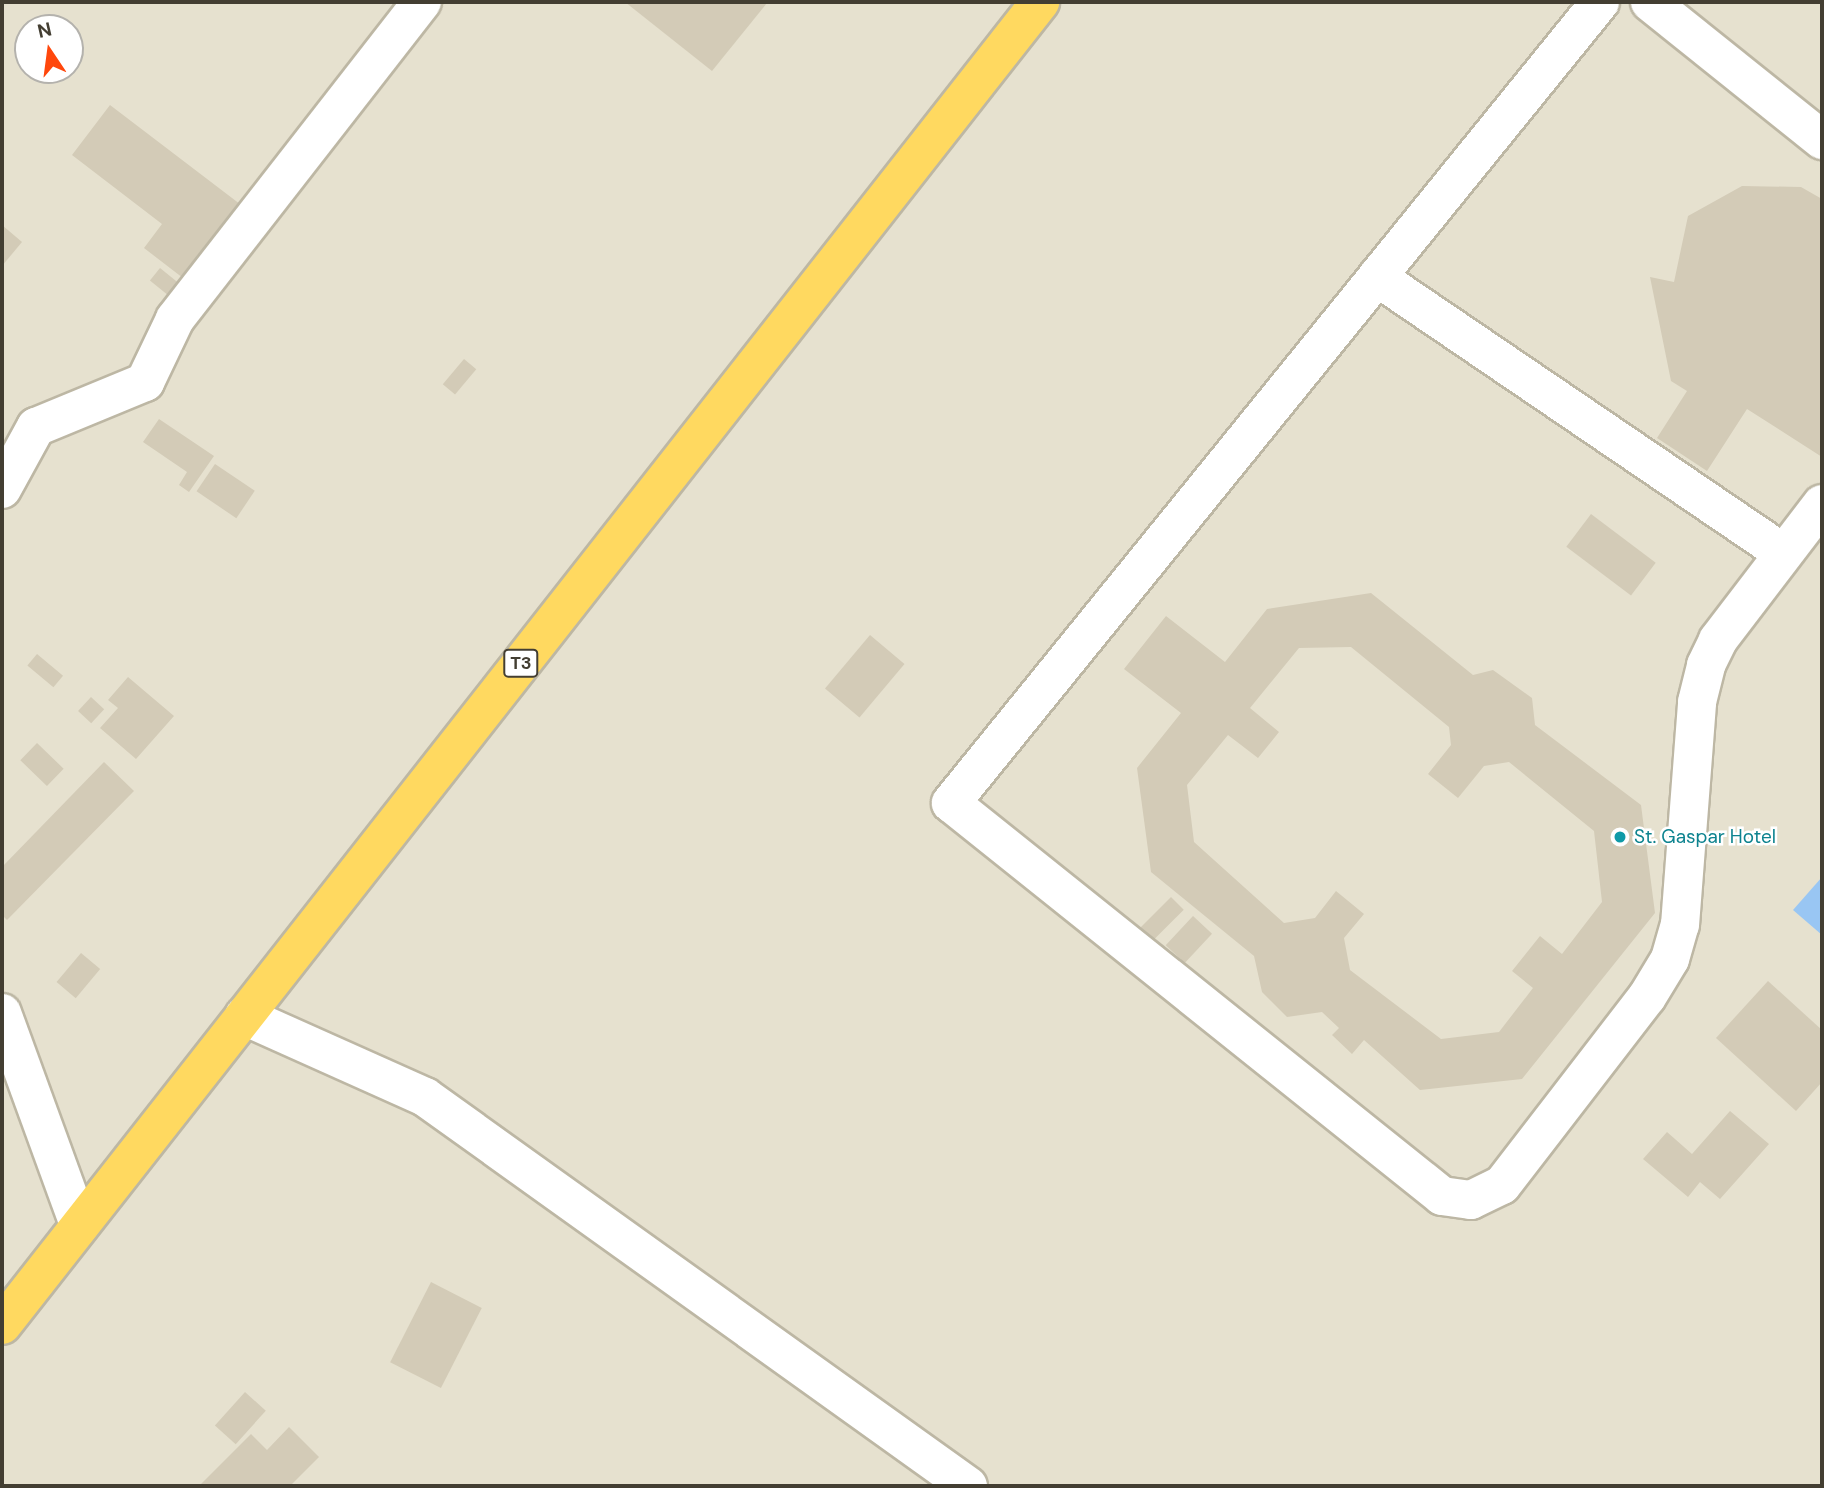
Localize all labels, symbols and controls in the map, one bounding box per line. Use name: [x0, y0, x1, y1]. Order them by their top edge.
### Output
north arrow: [14, 14, 84, 84]
text: N: [35, 16, 54, 44]
road number: T3: [502, 648, 540, 678]
place label: St. Gaspar Hotel: [1634, 826, 1776, 848]
marker: St. Gaspar Hotel: [1612, 829, 1628, 845]

